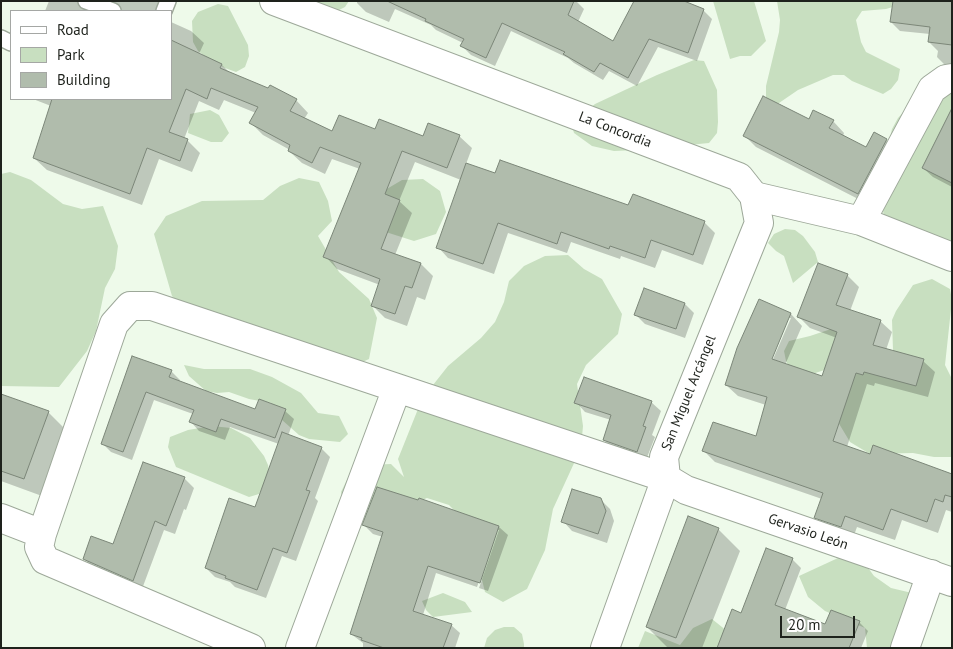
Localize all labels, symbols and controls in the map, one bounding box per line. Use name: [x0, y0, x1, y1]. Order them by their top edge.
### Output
legend: [10, 10, 172, 100]
text: Road: [57, 20, 89, 39]
text: Park: [57, 45, 85, 64]
text: Building: [57, 70, 111, 89]
street label: La Concordia: [576, 108, 654, 152]
street label: San Miguel Arcángel: [658, 333, 720, 453]
street label: Gervasio León: [766, 510, 850, 554]
scale bar: [783, 606, 858, 638]
text: 20 m: [788, 615, 821, 634]

